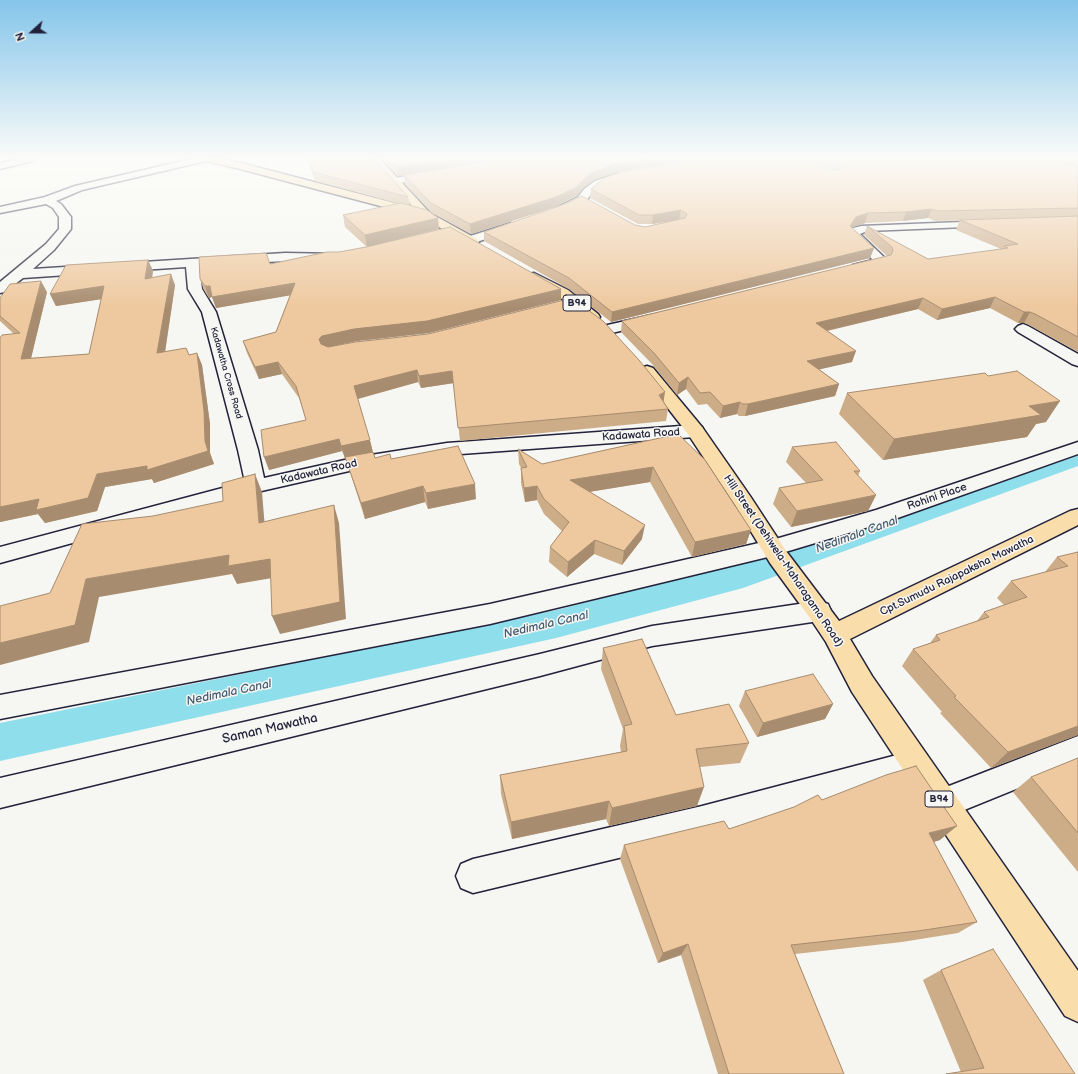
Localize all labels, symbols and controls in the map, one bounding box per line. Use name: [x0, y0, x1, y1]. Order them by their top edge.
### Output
north arrow: [12, 12, 52, 52]
text: N: [13, 30, 28, 43]
road number: B94: [563, 295, 591, 311]
street label: Kadawatha Cross Road: [208, 326, 244, 420]
street label: Kadawata Road: [602, 426, 680, 444]
street label: Kadawata Road: [279, 457, 359, 487]
street label: Hill Street (Dehiwela-Maharagama Road): [720, 472, 846, 650]
street label: Rohini Place: [905, 481, 969, 513]
water label: Nedimala Canal: [814, 513, 900, 557]
street label: Cpt.Sumudu Rajapaksha Mawatha: [878, 533, 1036, 619]
water label: Nedimala Canal: [502, 608, 590, 642]
water label: Nedimala Canal: [185, 677, 273, 709]
street label: Saman Mawatha: [221, 710, 319, 748]
road number: B94: [925, 791, 953, 807]

